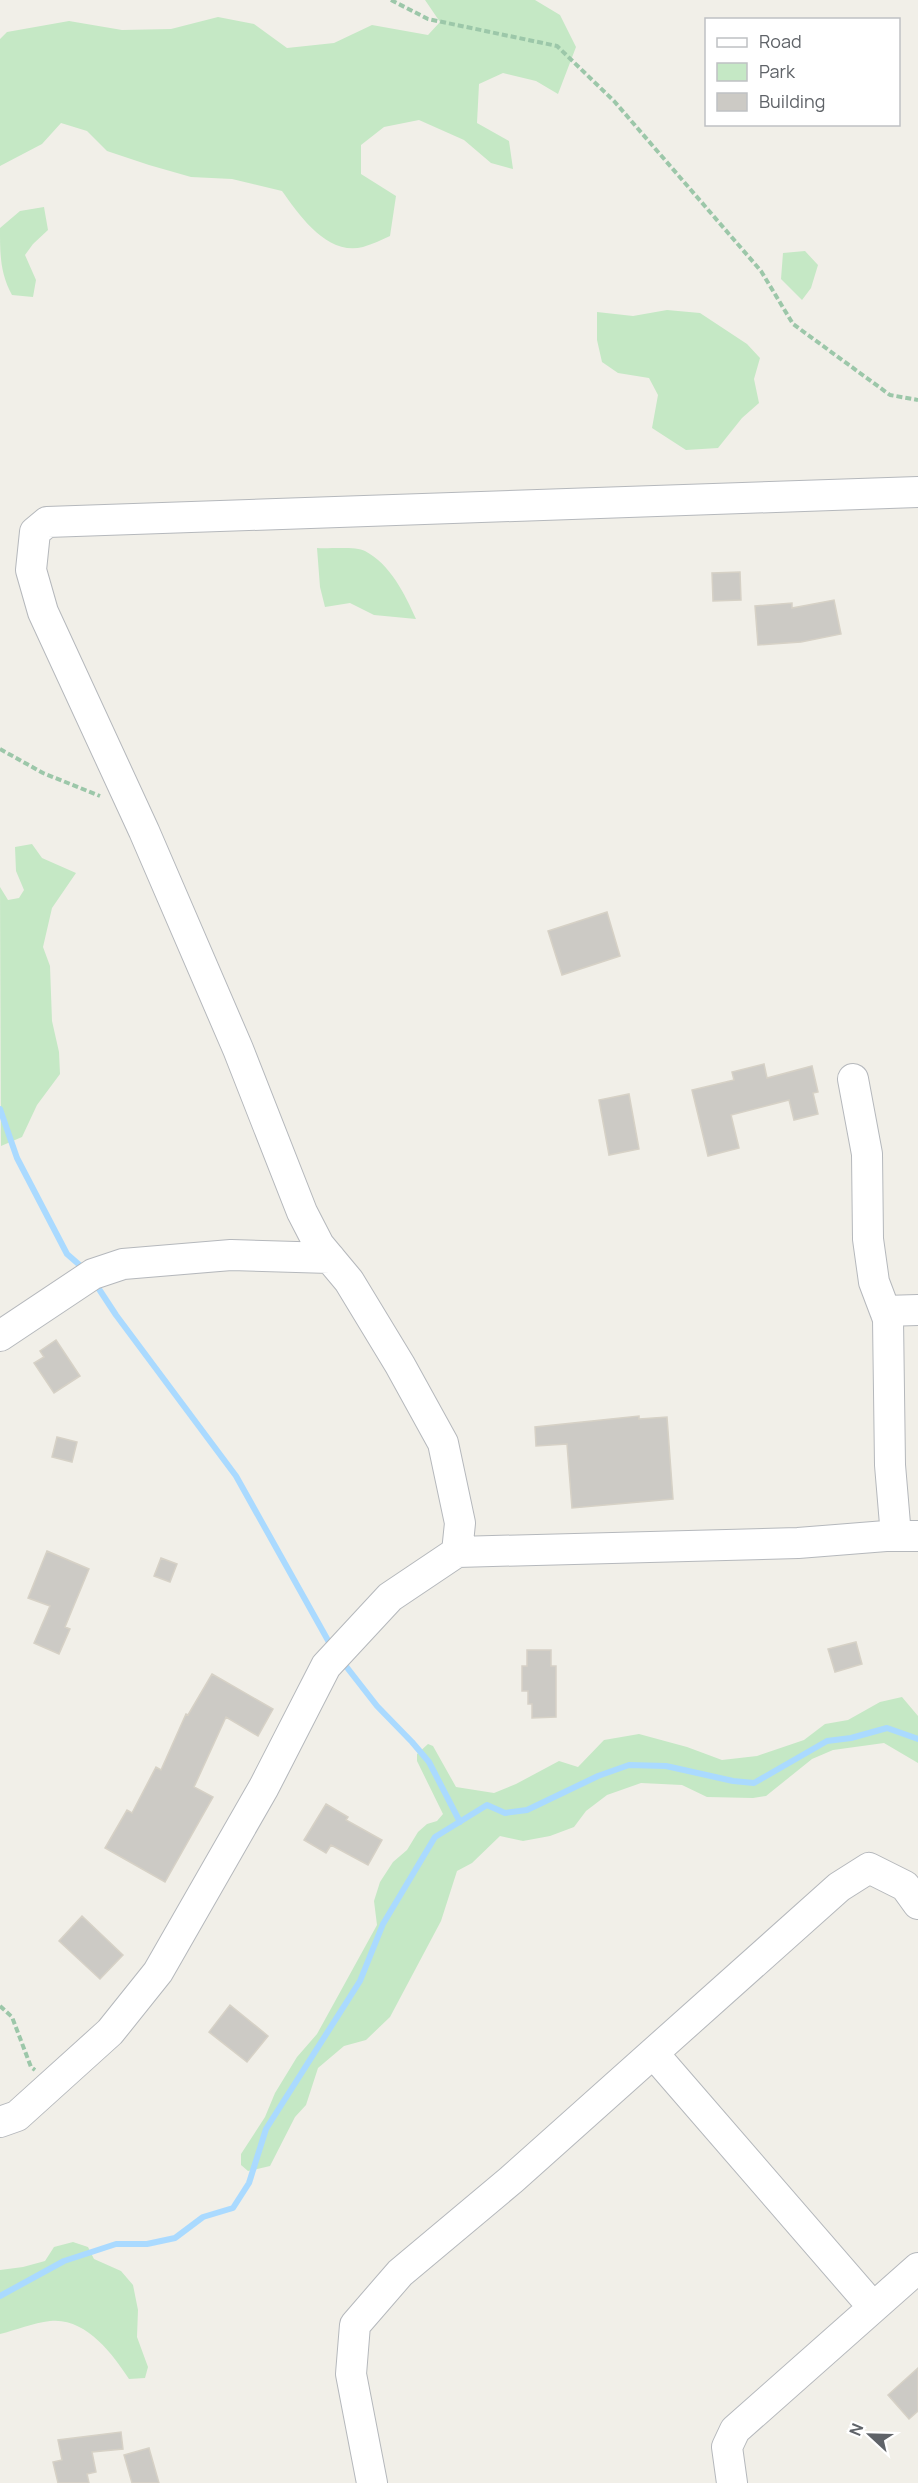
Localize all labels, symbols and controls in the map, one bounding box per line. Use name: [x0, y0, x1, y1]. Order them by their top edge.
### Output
legend: [705, 18, 900, 126]
text: Road: [759, 29, 802, 53]
text: Park: [759, 59, 796, 83]
text: Building: [759, 89, 825, 113]
north arrow: [840, 2405, 900, 2465]
text: N: [844, 2420, 868, 2439]

